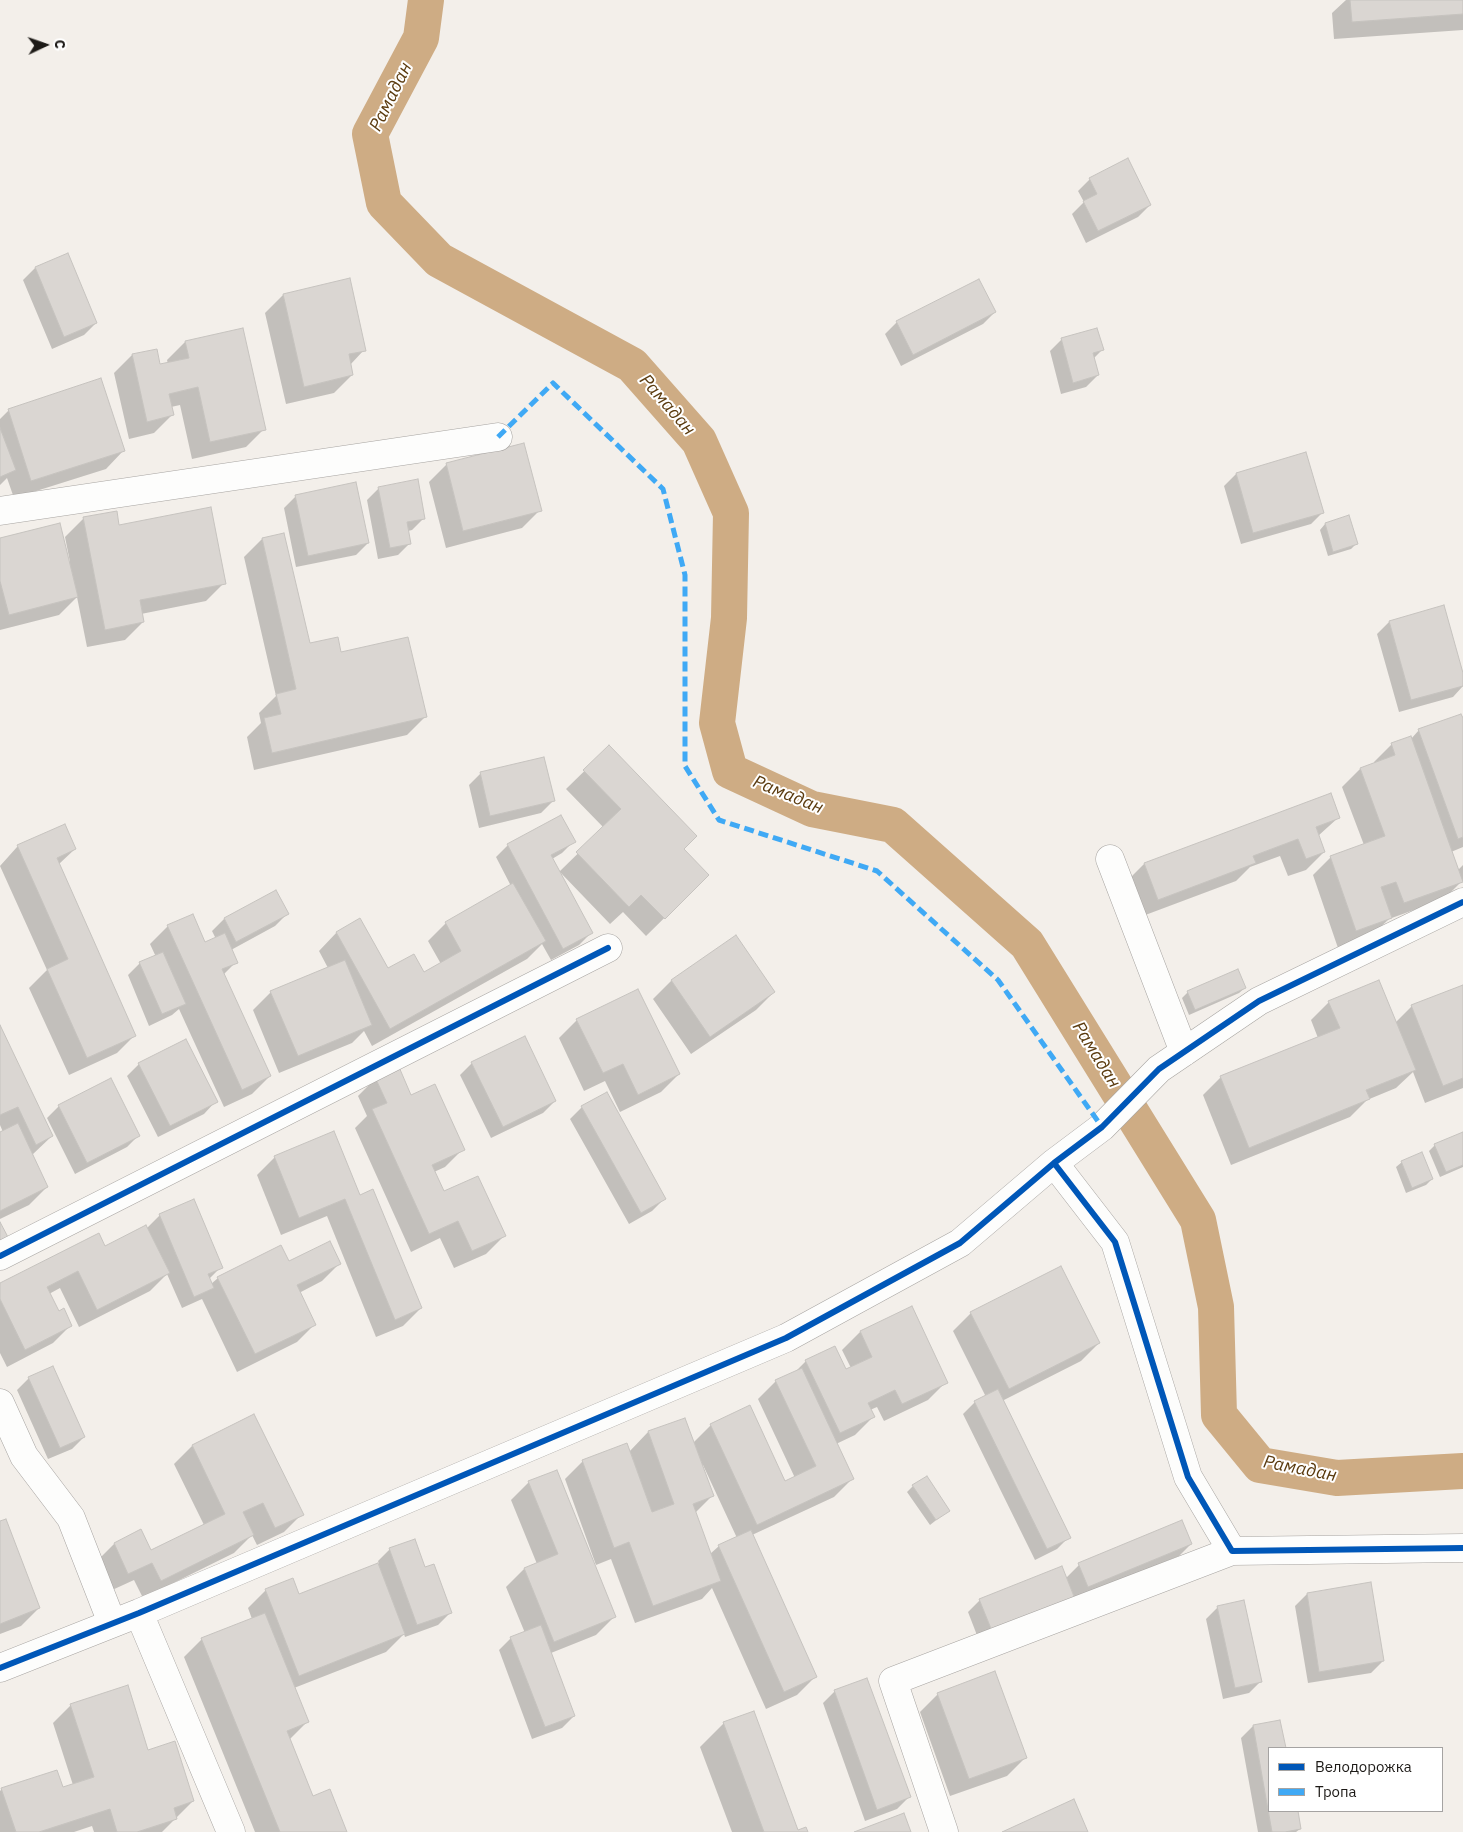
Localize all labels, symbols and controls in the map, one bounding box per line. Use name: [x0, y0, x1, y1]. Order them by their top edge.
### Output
north arrow: [20, 20, 70, 70]
text: С: [51, 39, 69, 49]
water label: Рамадан: [365, 59, 417, 135]
water label: Рамадан: [635, 370, 699, 440]
water label: Рамадан: [750, 771, 826, 819]
water label: Рамадан: [1067, 1018, 1125, 1092]
water label: Рамадан: [1262, 1451, 1338, 1487]
legend: [1268, 1747, 1443, 1812]
text: Велодорожка: [1315, 1757, 1412, 1776]
text: Тропа: [1315, 1782, 1357, 1801]

